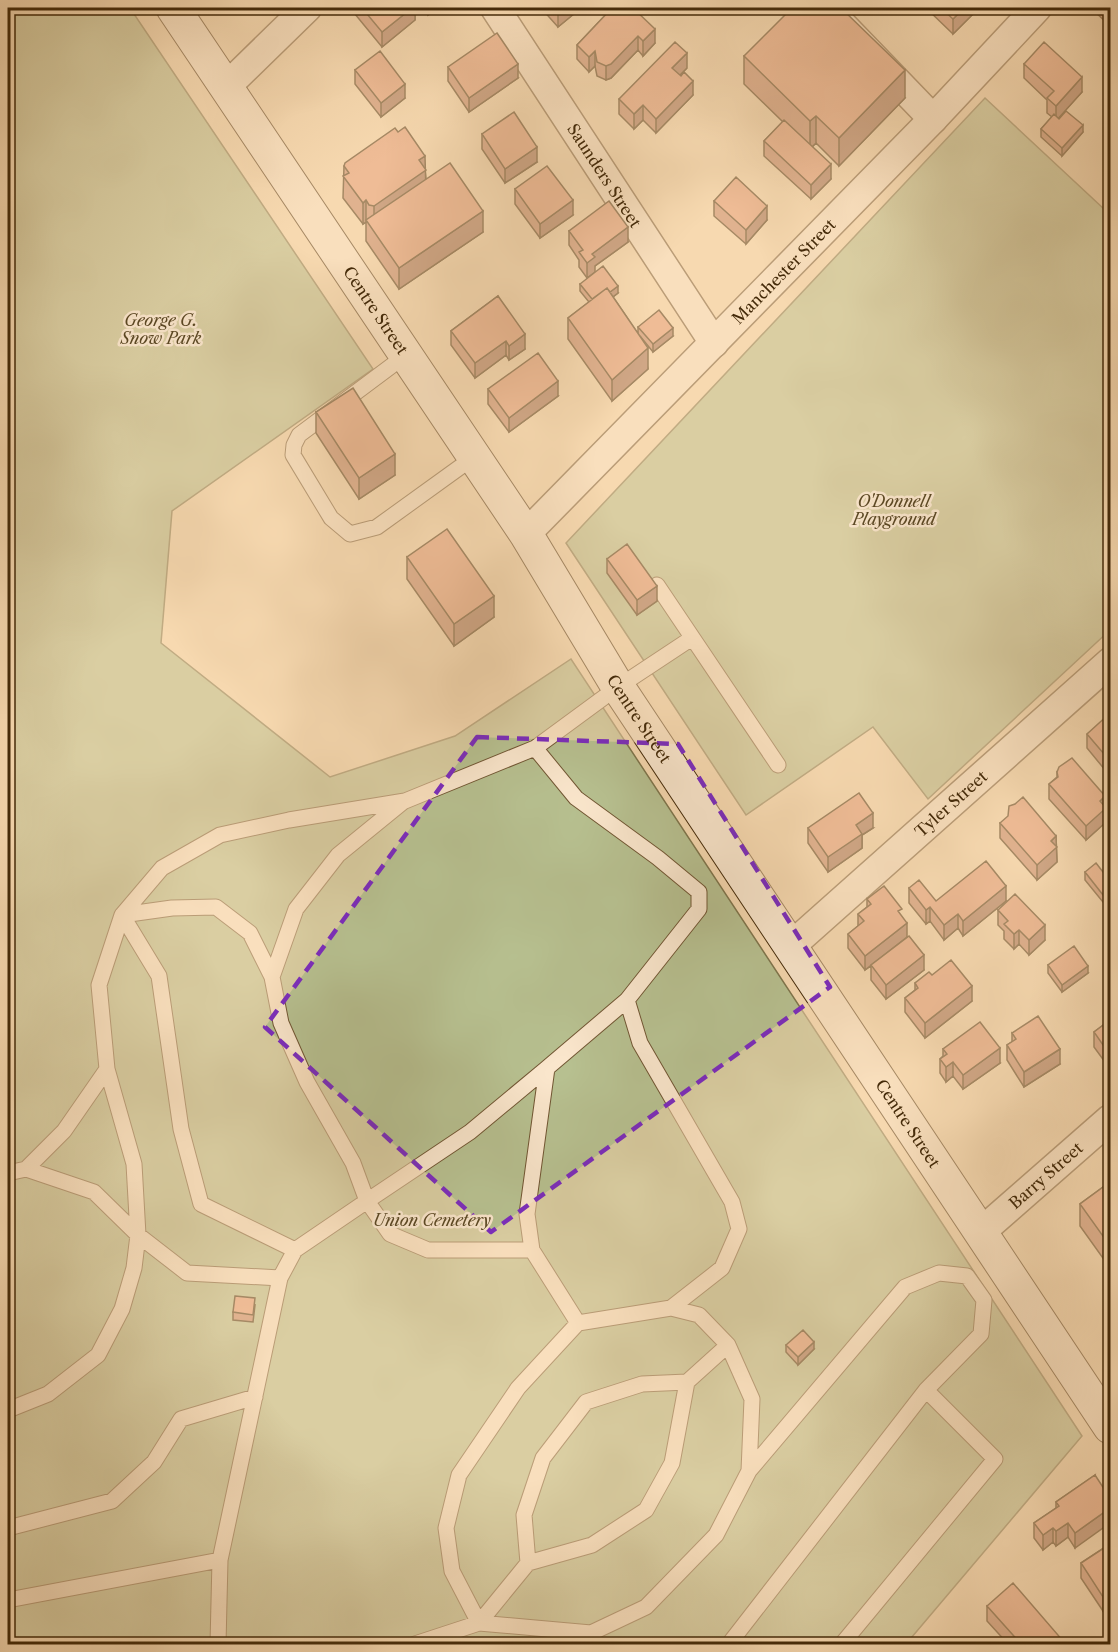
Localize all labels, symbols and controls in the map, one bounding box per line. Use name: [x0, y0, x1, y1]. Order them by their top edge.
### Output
street label: Saunders Street: [563, 120, 646, 231]
street label: Manchester Street: [728, 214, 840, 328]
street label: Centre Street: [339, 262, 413, 359]
park label: George G. Snow Park: [120, 310, 202, 348]
park label: O'Donnell Playground: [850, 491, 937, 529]
street label: Centre Street: [603, 671, 676, 767]
street label: Tyler Street: [911, 766, 991, 841]
street label: Centre Street: [872, 1075, 945, 1172]
street label: Barry Street: [1005, 1138, 1087, 1213]
park label: Union Cemetery: [373, 1210, 491, 1230]

